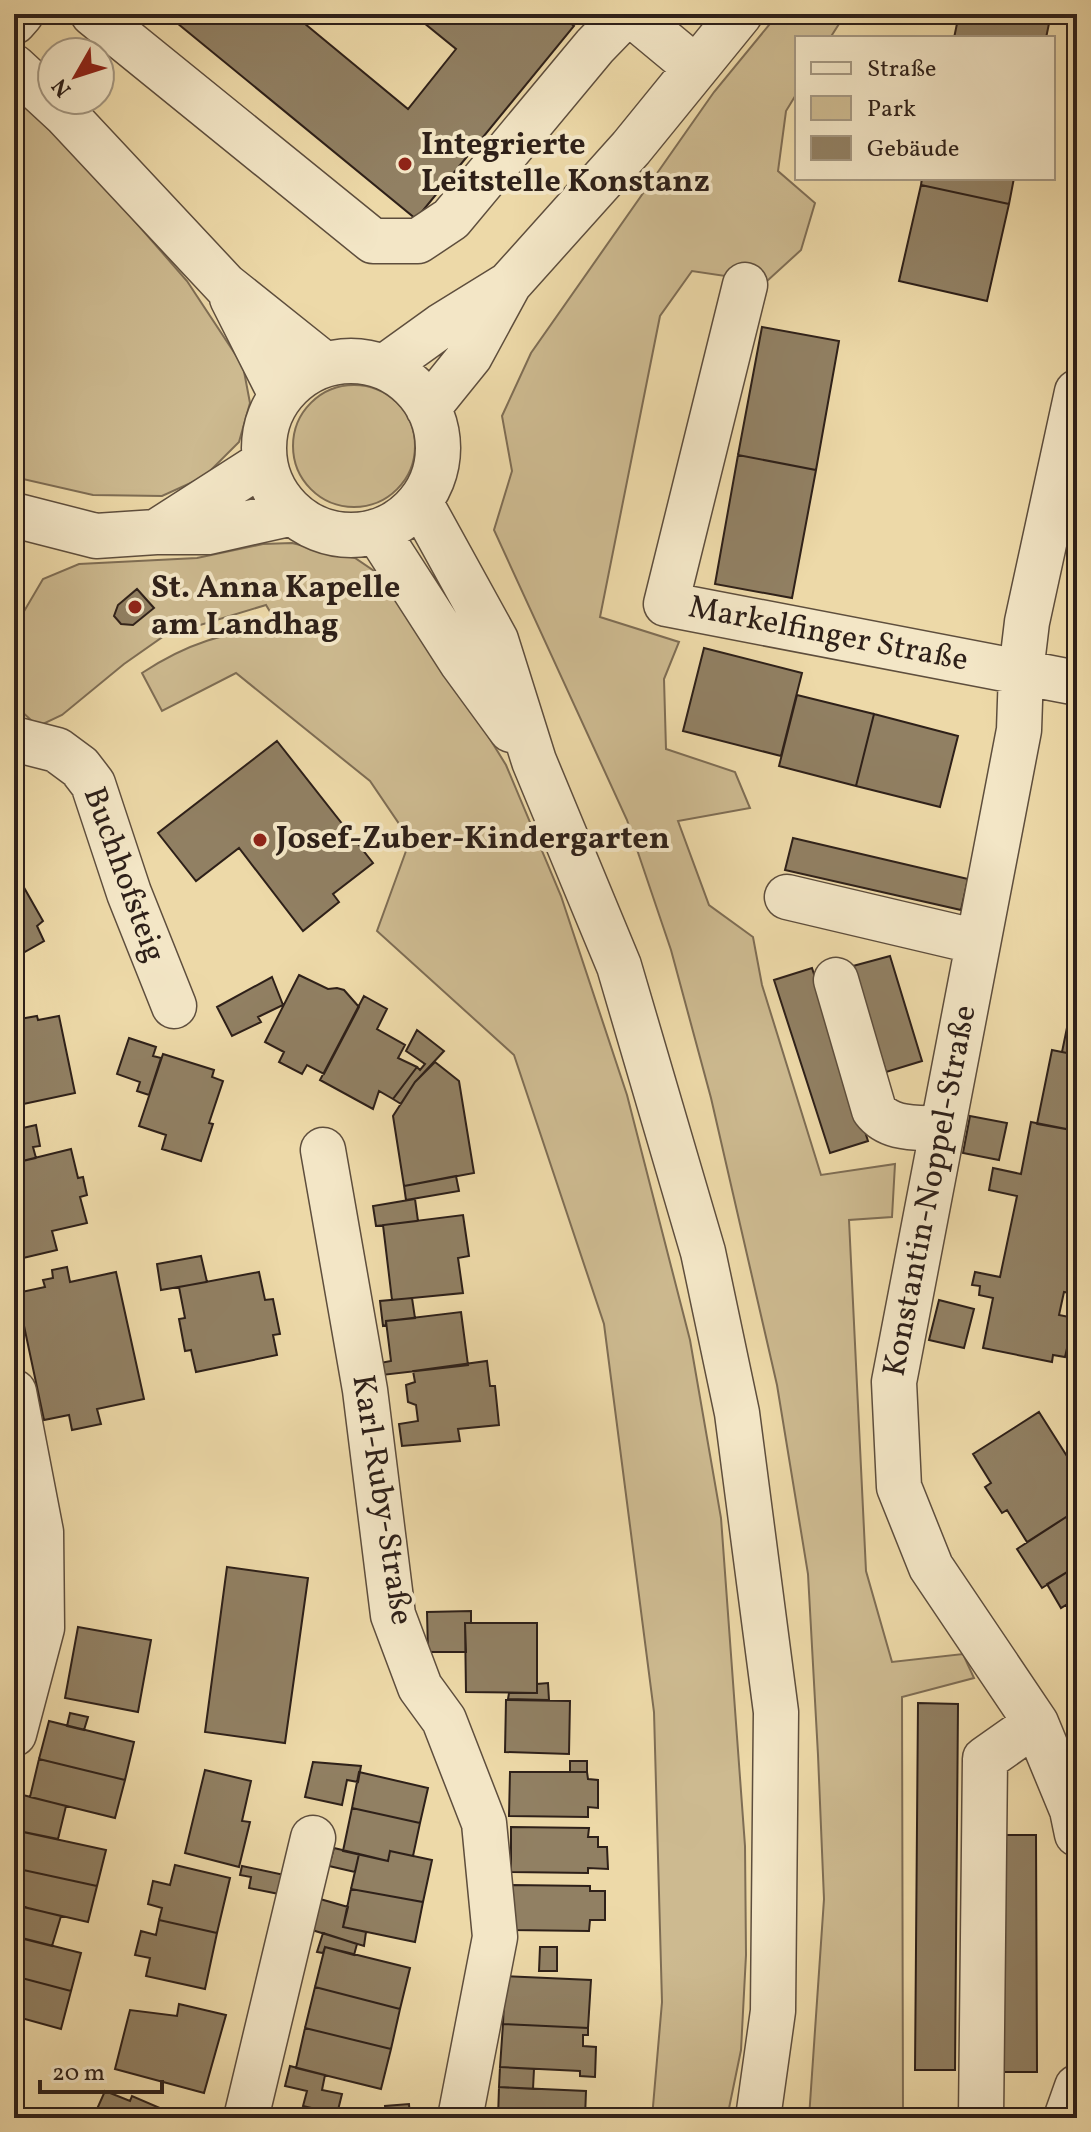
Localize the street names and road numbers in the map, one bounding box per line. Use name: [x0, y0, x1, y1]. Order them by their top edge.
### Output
street label: Markelfinger Straße: [684, 586, 972, 684]
street label: Buchhofsteig: [71, 781, 175, 969]
street label: Konstantin-Noppel-Straße: [873, 1002, 989, 1380]
street label: Karl-Ruby-Straße: [340, 1372, 422, 1628]

